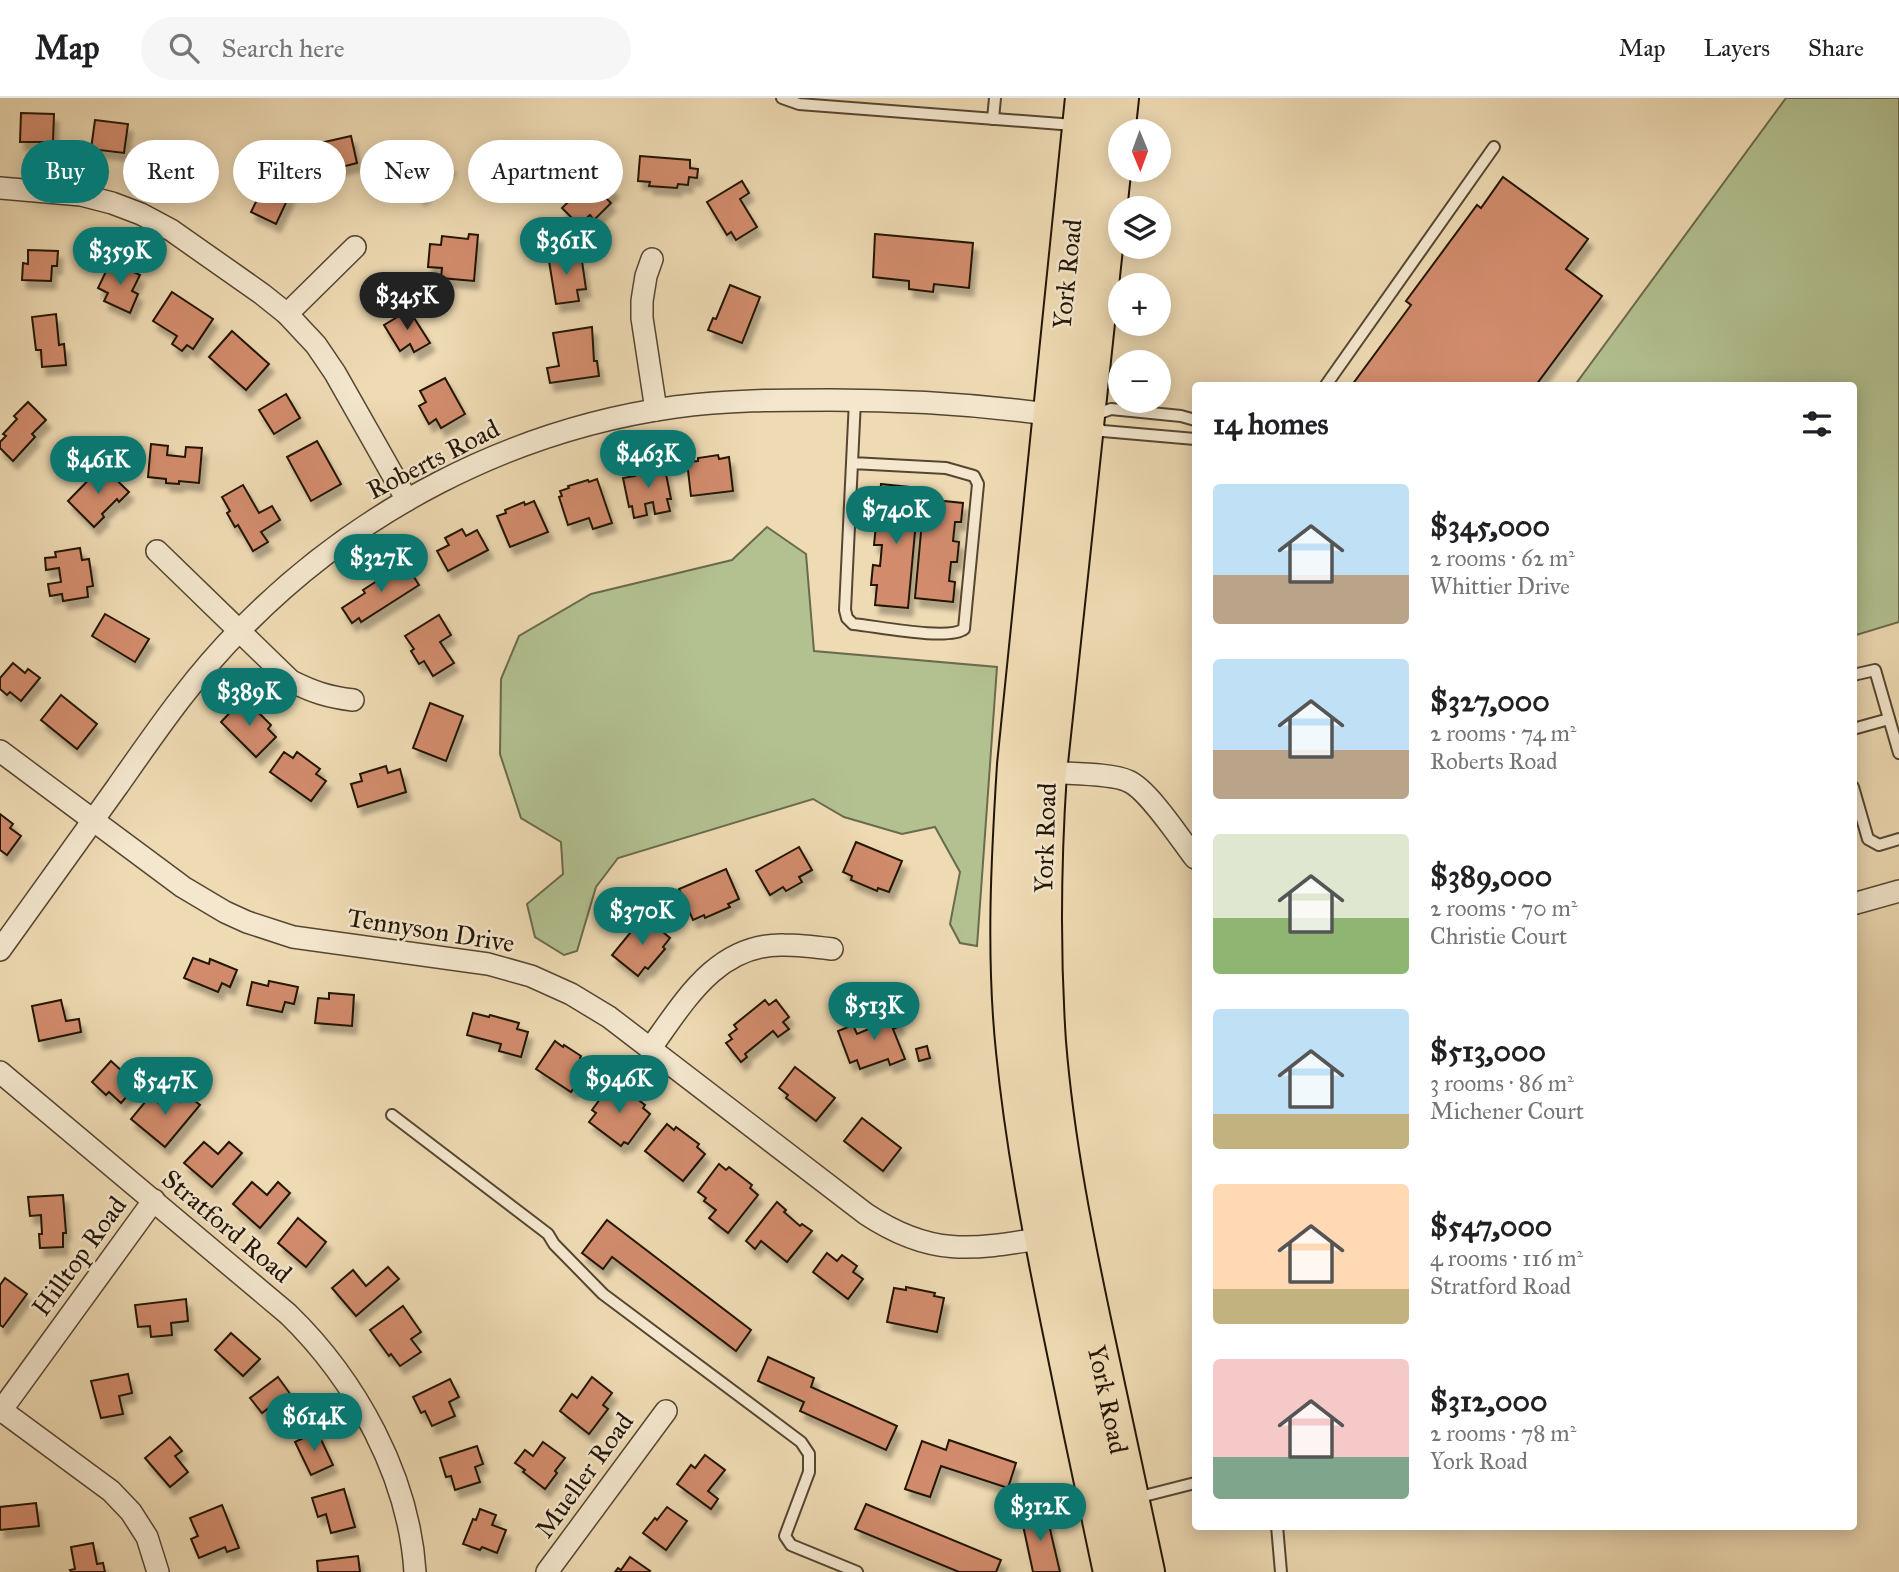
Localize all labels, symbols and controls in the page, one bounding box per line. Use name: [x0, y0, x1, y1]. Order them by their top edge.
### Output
search box: [141, 17, 631, 80]
text: Map: [35, 28, 99, 68]
icon: search: [165, 29, 203, 67]
text: Search here: [221, 32, 345, 64]
text: Map: [1619, 33, 1666, 63]
text: Layers: [1704, 33, 1770, 63]
text: Share: [1808, 33, 1864, 63]
north arrow: [1108, 119, 1171, 182]
map controls: [1108, 119, 1171, 413]
chip: Buy: [21, 140, 109, 203]
chip: Rent: [123, 140, 219, 203]
chip: Filters: [233, 140, 346, 203]
chip: New: [360, 140, 454, 203]
chip: Apartment: [468, 140, 623, 203]
button: layers: [1108, 196, 1171, 259]
street label: York Road: [1045, 217, 1089, 331]
pin: $361K: [517, 218, 615, 277]
text: $361K: [536, 226, 596, 254]
pin: $359K: [71, 228, 169, 287]
text: $359K: [89, 236, 151, 264]
pin: $345K: [358, 272, 456, 332]
button: +: [1108, 273, 1171, 336]
text: $345K: [376, 281, 438, 309]
button: −: [1108, 350, 1171, 413]
icon: filters: [1798, 405, 1836, 443]
text: 14 homes: [1213, 406, 1328, 442]
street label: Roberts Road: [361, 412, 505, 506]
pin: $463K: [599, 430, 697, 490]
pin: $461K: [49, 436, 147, 496]
text: $463K: [616, 439, 680, 467]
text: $461K: [66, 445, 130, 473]
pin: $740K: [847, 486, 945, 546]
text: $740K: [862, 495, 930, 523]
text: $345,000: [1430, 508, 1550, 544]
icon: home: [1269, 512, 1353, 596]
pin: $327K: [332, 534, 430, 594]
text: $327K: [350, 543, 412, 571]
text: 2 rooms · 62 m²: [1430, 544, 1575, 572]
text: Whittier Drive: [1430, 572, 1570, 600]
pin: $389K: [200, 668, 298, 728]
text: $389K: [217, 677, 281, 705]
text: $327,000: [1430, 683, 1550, 719]
icon: home: [1269, 687, 1353, 771]
text: 2 rooms · 74 m²: [1430, 719, 1576, 747]
text: Roberts Road: [1430, 747, 1558, 775]
street label: York Road: [1027, 782, 1063, 894]
text: $389,000: [1430, 858, 1552, 894]
icon: home: [1269, 862, 1353, 946]
pin: $370K: [593, 888, 691, 947]
text: 2 rooms · 70 m²: [1430, 894, 1578, 922]
text: $370K: [610, 896, 674, 924]
street label: Tennyson Drive: [345, 901, 517, 959]
text: Christie Court: [1430, 922, 1567, 950]
pin: $513K: [825, 982, 923, 1042]
text: $513K: [844, 991, 904, 1019]
text: $513,000: [1430, 1033, 1546, 1069]
icon: home: [1269, 1037, 1353, 1121]
pin: $946K: [570, 1056, 668, 1115]
pin: $547K: [116, 1058, 214, 1117]
text: $946K: [585, 1064, 653, 1092]
text: $547K: [133, 1066, 197, 1094]
text: 3 rooms · 86 m²: [1430, 1069, 1574, 1097]
text: Michener Court: [1430, 1097, 1584, 1125]
street label: Stratford Road: [156, 1162, 298, 1290]
street label: Hilltop Road: [25, 1190, 133, 1322]
text: $547,000: [1430, 1208, 1552, 1244]
icon: home: [1269, 1212, 1353, 1296]
text: 4 rooms · 116 m²: [1430, 1244, 1583, 1272]
text: Stratford Road: [1430, 1272, 1571, 1300]
street label: York Road: [1081, 1342, 1135, 1457]
text: $312,000: [1430, 1383, 1547, 1419]
icon: home: [1269, 1387, 1353, 1471]
pin: $614K: [265, 1394, 363, 1453]
text: $614K: [282, 1402, 346, 1430]
street label: Mueller Road: [528, 1406, 640, 1544]
text: 2 rooms · 78 m²: [1430, 1419, 1576, 1447]
text: York Road: [1430, 1447, 1528, 1475]
pin: $312K: [991, 1484, 1089, 1543]
text: $312K: [1010, 1492, 1070, 1520]

